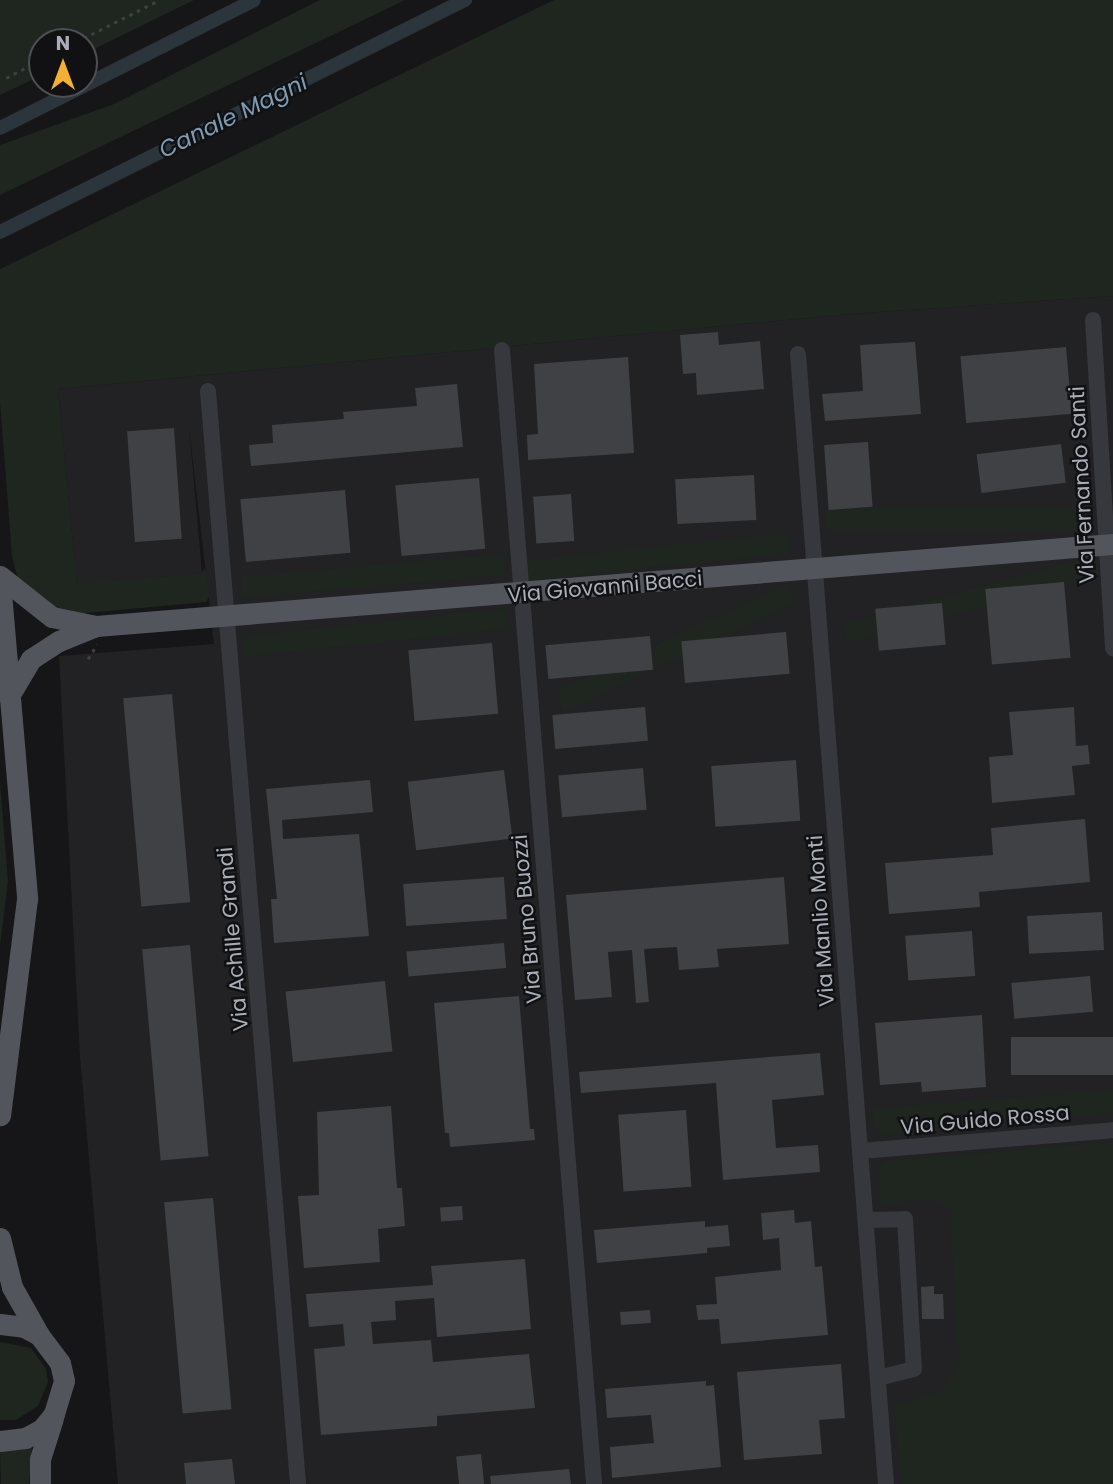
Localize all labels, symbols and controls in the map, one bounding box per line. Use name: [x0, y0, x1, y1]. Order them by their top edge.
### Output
north arrow: [28, 28, 98, 98]
text: N: [56, 30, 70, 57]
water label: Canale Magni: [154, 68, 312, 164]
street label: Via Fernando Santi: [1064, 386, 1100, 584]
street label: Via Giovanni Bacci: [507, 566, 703, 608]
street label: Via Bruno Buozzi: [507, 833, 547, 1005]
street label: Via Manlio Monti: [802, 834, 840, 1008]
street label: Via Achille Grandi: [212, 846, 254, 1032]
street label: Via Guido Rossa: [899, 1100, 1071, 1140]

